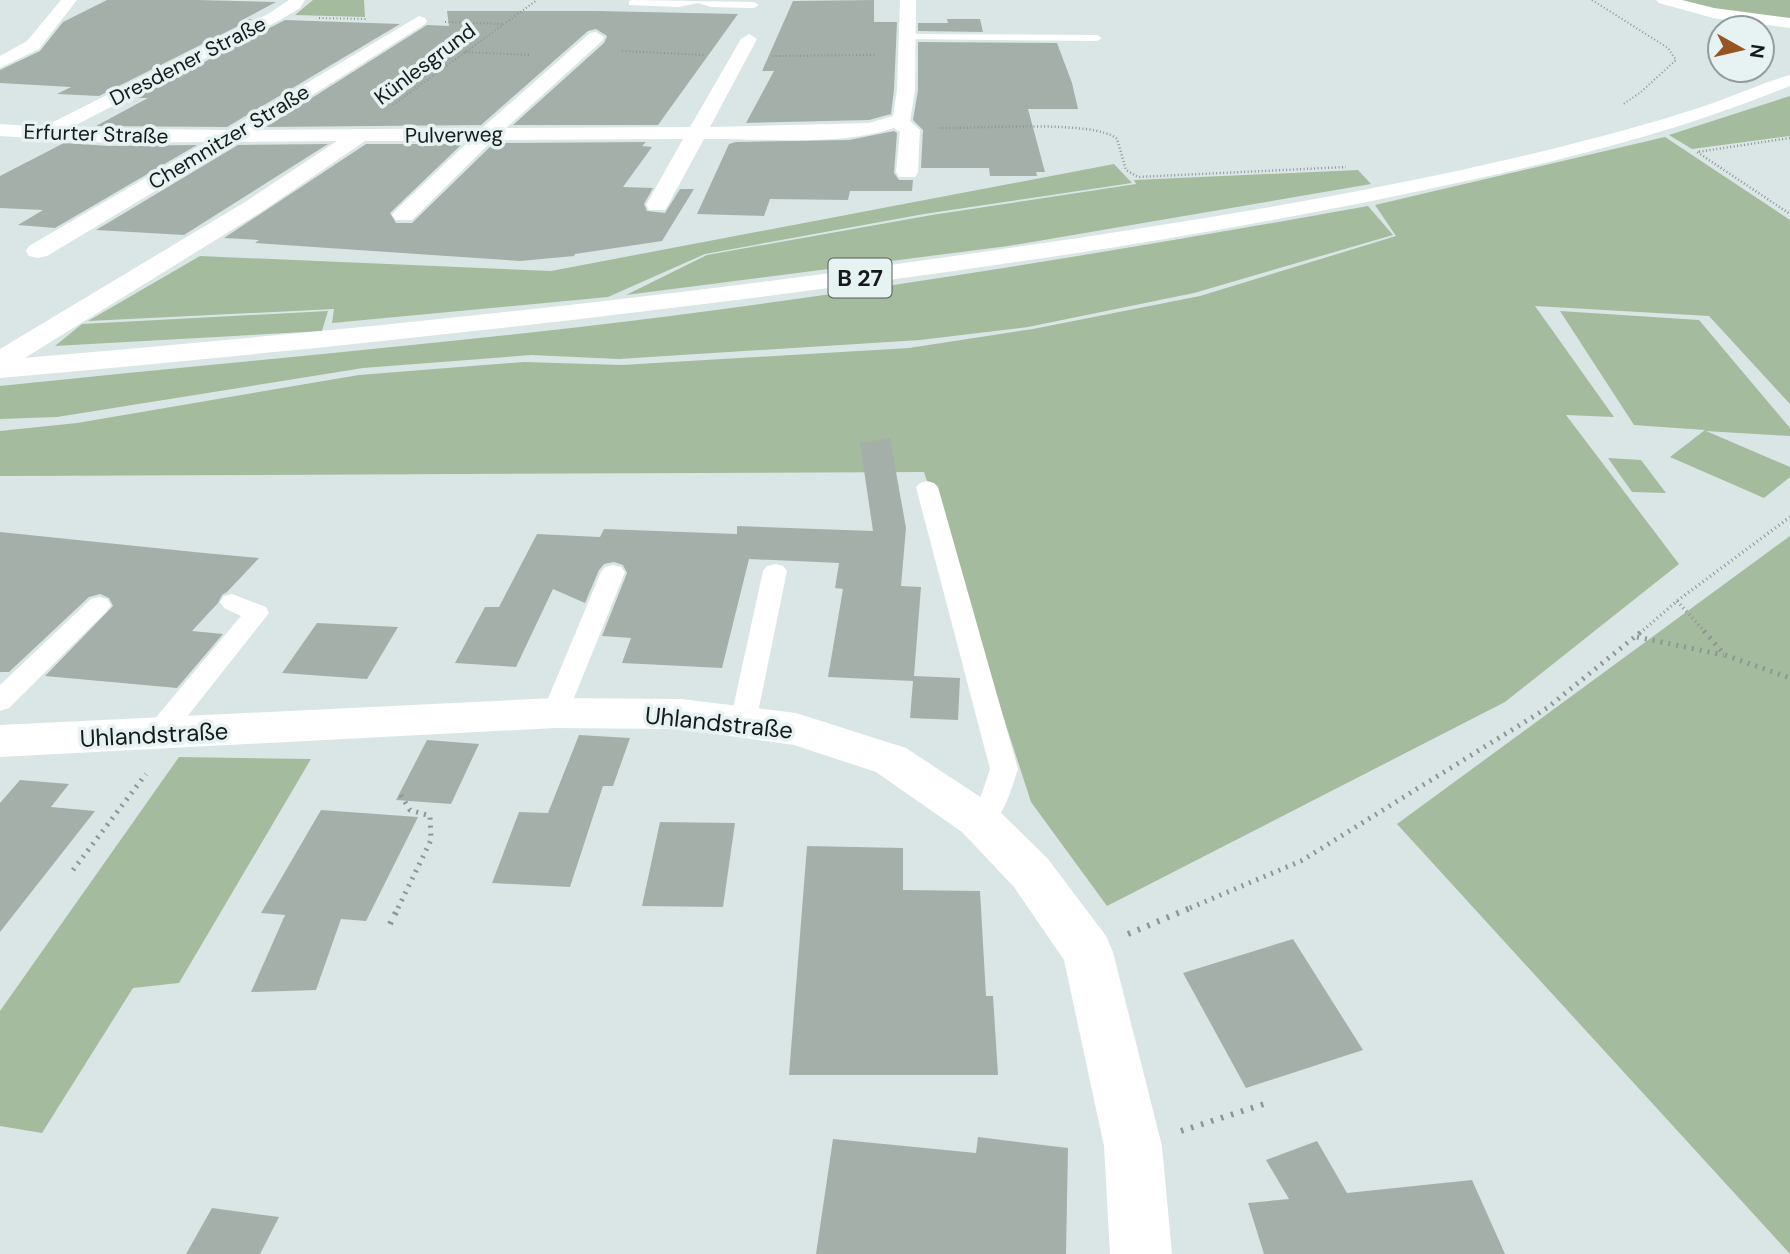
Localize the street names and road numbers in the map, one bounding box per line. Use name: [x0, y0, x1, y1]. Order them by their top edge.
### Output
street label: Dresdener Straße: [105, 9, 271, 112]
street label: Künlesgrund: [369, 17, 481, 111]
street label: Chemnitzer Straße: [143, 78, 315, 196]
street label: Erfurter Straße: [23, 117, 169, 151]
street label: Pulverweg: [405, 120, 504, 150]
road number: B 27: [828, 258, 892, 298]
street label: Uhlandstraße: [643, 699, 795, 746]
street label: Uhlandstraße: [79, 715, 229, 754]

